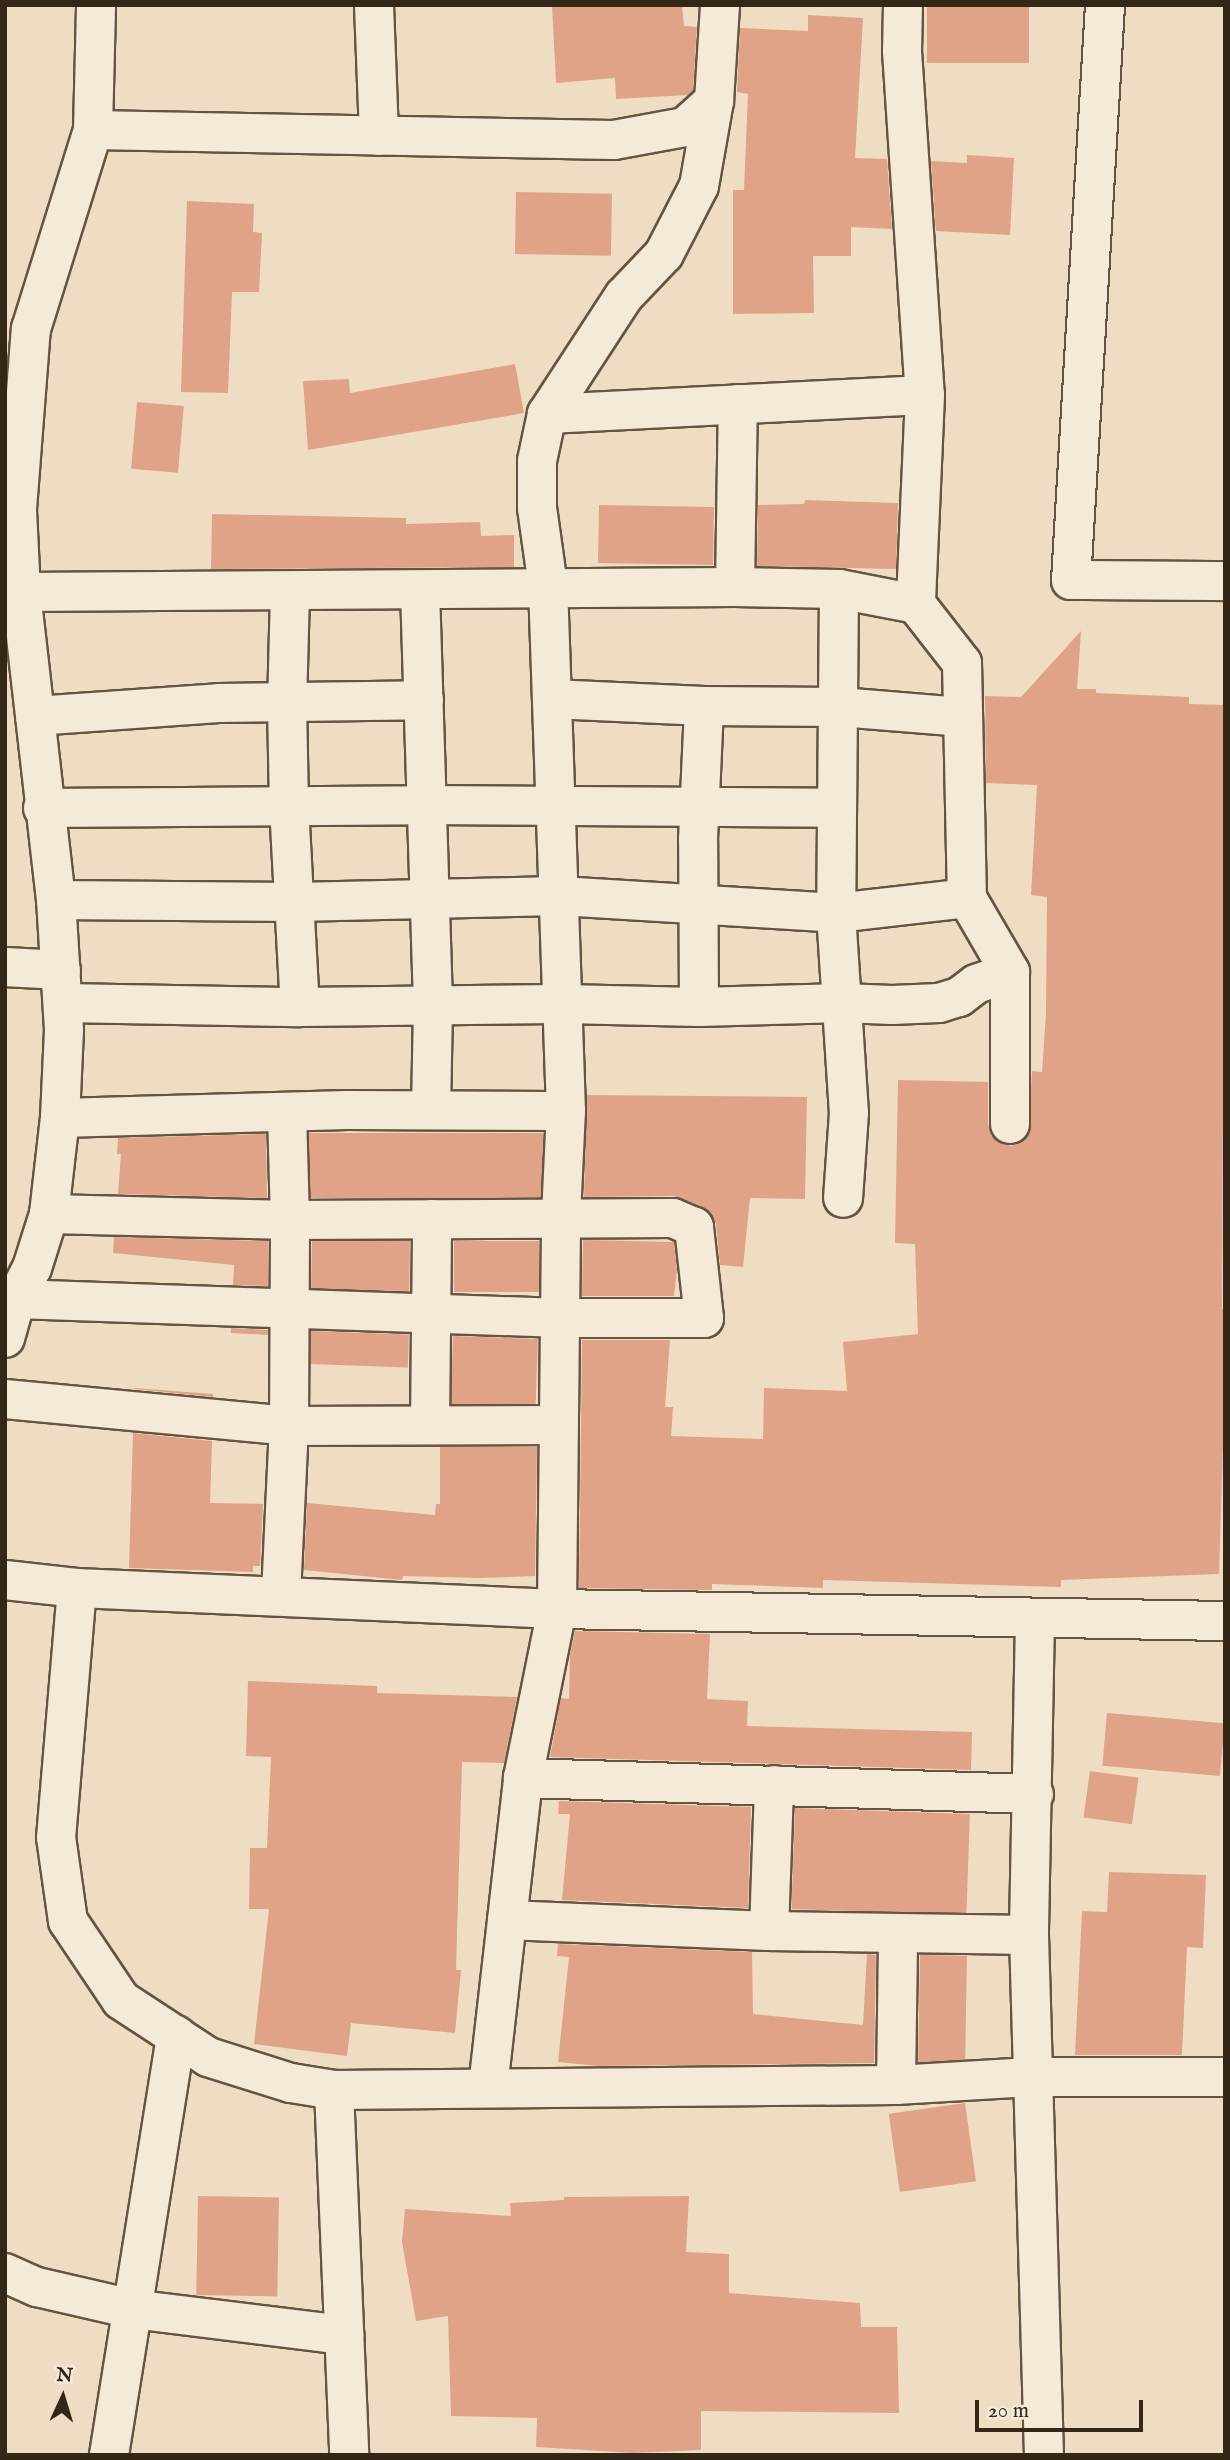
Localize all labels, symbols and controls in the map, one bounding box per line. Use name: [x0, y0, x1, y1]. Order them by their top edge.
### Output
north arrow: [28, 2362, 98, 2432]
text: N: [55, 2364, 74, 2389]
scale bar: [978, 2386, 1146, 2430]
text: 20 m: [988, 2398, 1029, 2425]

